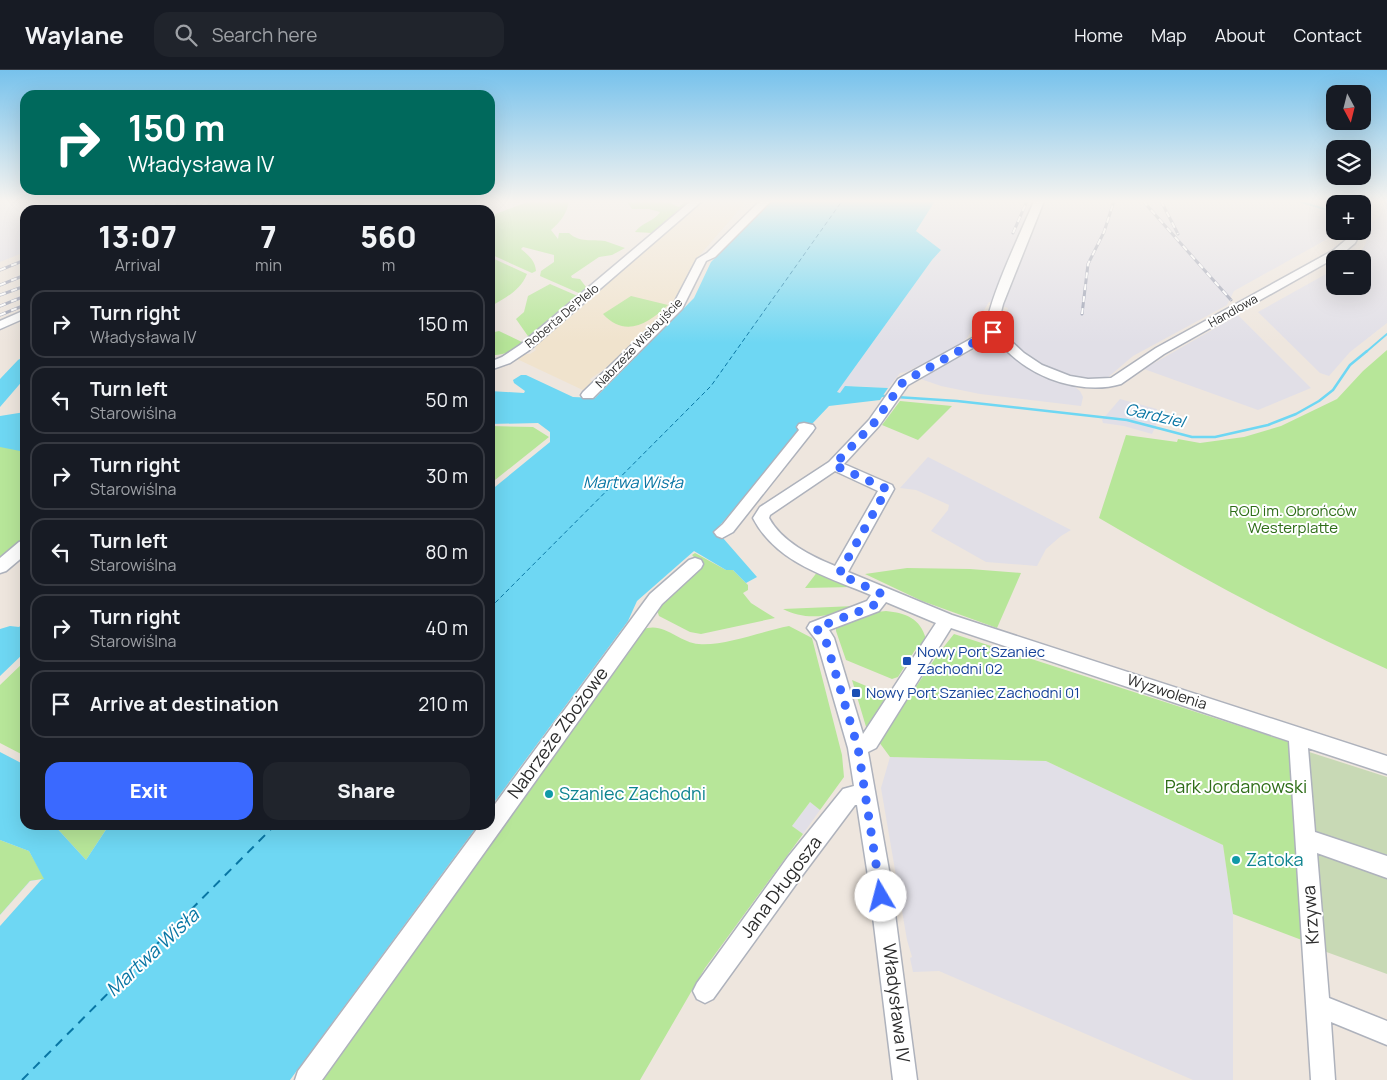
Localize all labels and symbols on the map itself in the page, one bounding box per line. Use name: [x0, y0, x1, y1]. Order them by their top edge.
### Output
north arrow: [1326, 85, 1371, 130]
street label: Roberta De'Plelo: [521, 280, 602, 352]
street label: Handlowa: [1205, 290, 1261, 331]
street label: Nabrzeże Wisłoujście: [591, 294, 686, 391]
pin: [972, 311, 1014, 353]
water label: Gardziel: [1123, 397, 1189, 433]
water label: Martwa Wisła: [583, 471, 684, 493]
park label: ROD im. Obrońców Westerplatte: [1229, 500, 1357, 538]
place label: Nowy Port Szaniec Zachodni 02: [917, 641, 1045, 679]
marker: Nowy Port Szaniec Zachodni 02: [901, 655, 913, 667]
street label: Nabrzeże Zbożowe: [501, 662, 613, 803]
street label: Wyzwolenia: [1125, 669, 1210, 714]
place label: Nowy Port Szaniec Zachodni 01: [866, 682, 1080, 703]
marker: Nowy Port Szaniec Zachodni 01: [850, 687, 862, 699]
park label: Park Jordanowski: [1165, 774, 1307, 798]
place label: Szaniec Zachodni: [559, 781, 706, 805]
marker: Szaniec Zachodni: [543, 788, 555, 800]
street label: Jana Długosza: [734, 831, 826, 942]
place label: Zatoka: [1246, 847, 1303, 871]
marker: Zatoka: [1230, 854, 1242, 866]
position arrow: [854, 869, 906, 921]
street label: Krzywa: [1296, 885, 1324, 945]
water label: Martwa Wisła: [100, 901, 205, 1002]
street label: Władysława IV: [878, 942, 916, 1064]

